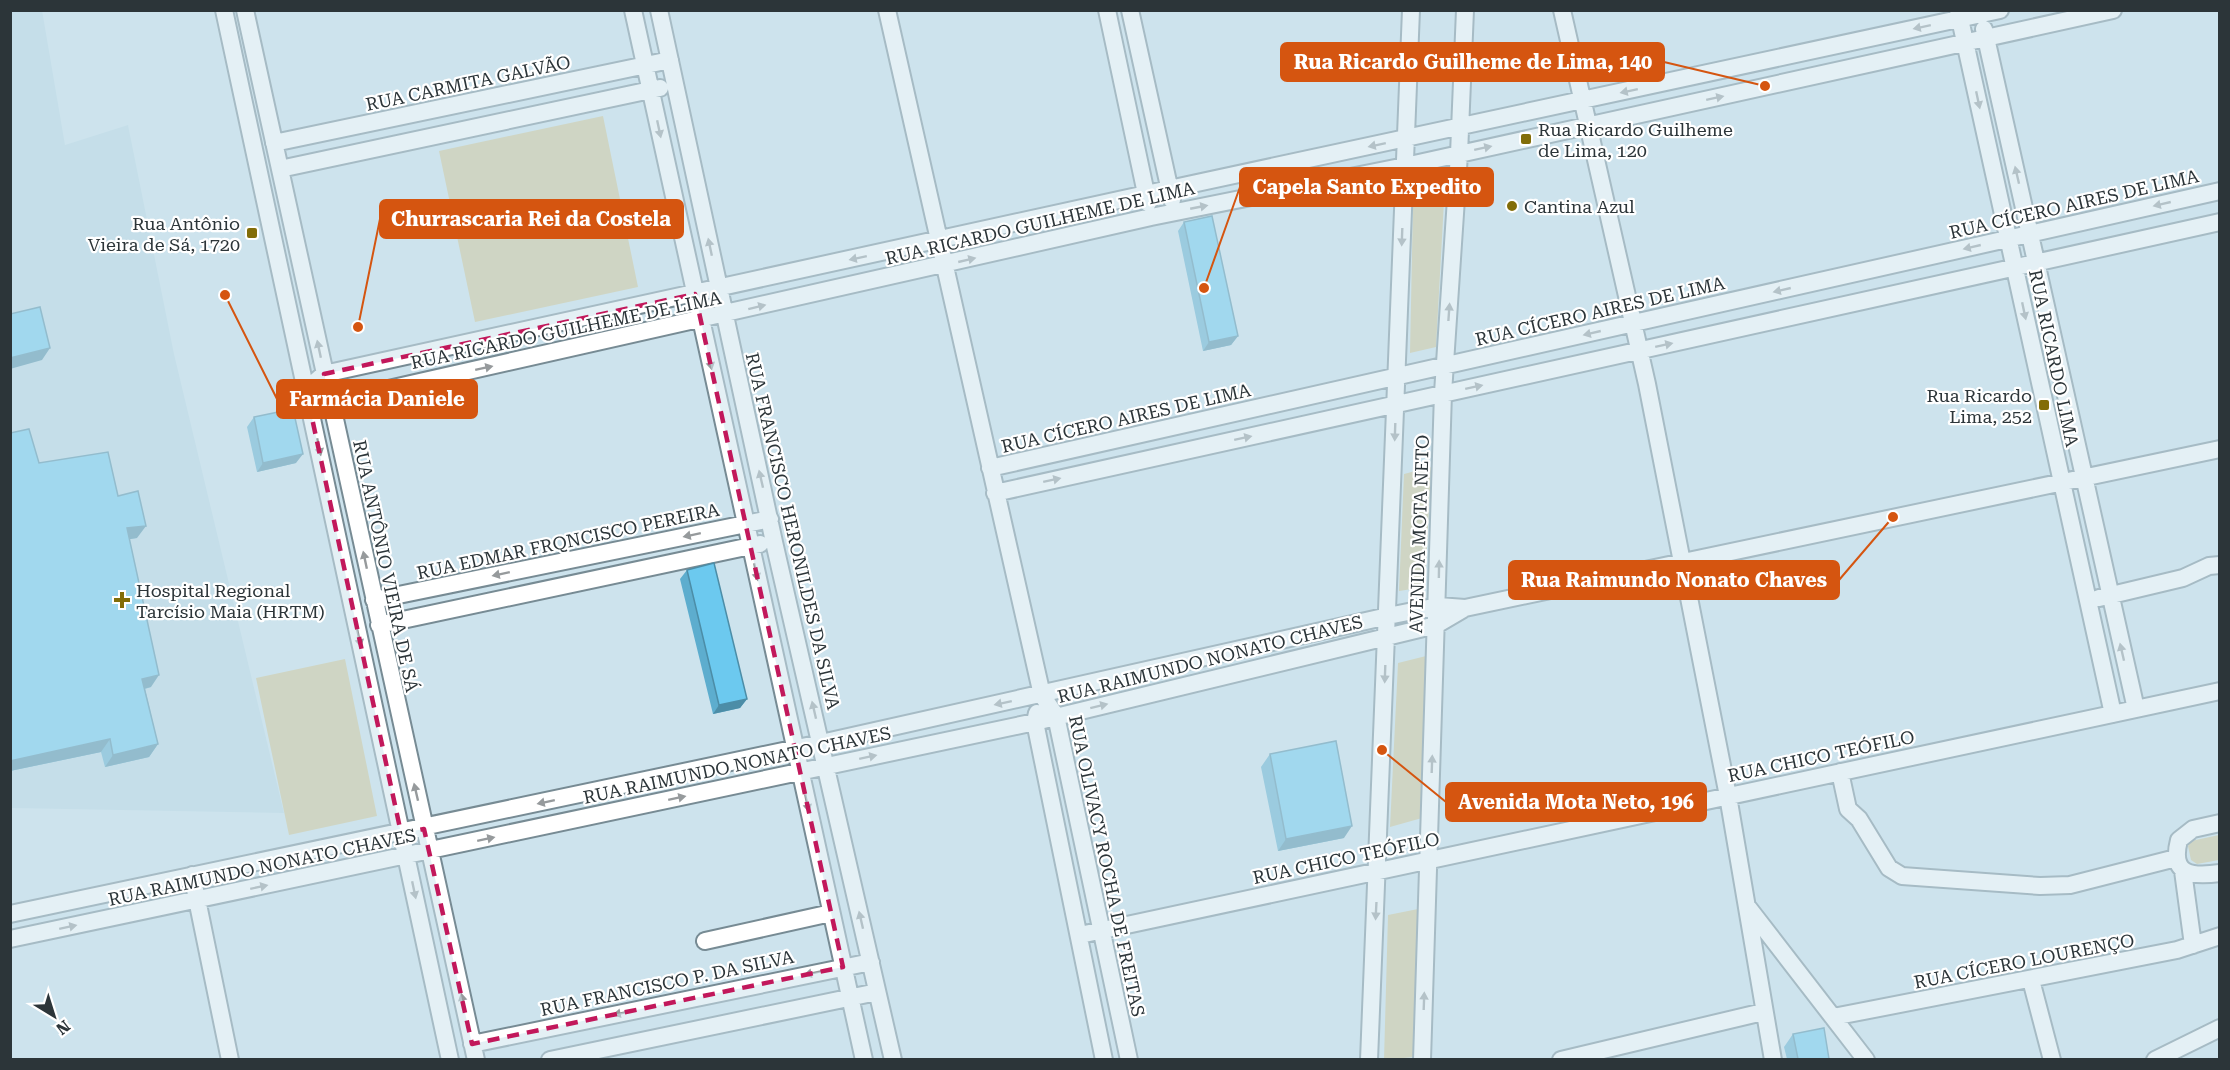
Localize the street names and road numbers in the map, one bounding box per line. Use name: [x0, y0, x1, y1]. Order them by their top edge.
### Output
street label: RUA CARMITA GALVÃO: [364, 51, 572, 115]
street label: RUA CÍCERO AIRES DE LIMA: [1947, 165, 2201, 243]
street label: RUA RICARDO GUILHEME DE LIMA: [883, 177, 1197, 269]
street label: RUA RICARDO LIMA: [2025, 267, 2083, 449]
street label: RUA CÍCERO AIRES DE LIMA: [1473, 272, 1727, 350]
street label: RUA RICARDO GUILHEME DE LIMA: [409, 287, 724, 373]
street label: RUA FRANCISCO HERONILDES DA SILVA: [742, 350, 844, 712]
street label: RUA CÍCERO AIRES DE LIMA: [999, 379, 1253, 457]
street label: AVENIDA MOTA NETO: [1405, 434, 1433, 634]
street label: RUA ANTÔNIO VIEIRA DE SÁ: [349, 438, 423, 694]
street label: RUA EDMAR FRQNCISCO PEREIRA: [415, 499, 722, 583]
street label: RUA RAIMUNDO NONATO CHAVES: [1055, 611, 1365, 707]
street label: RUA OLIVACY ROCHA DE FREITAS: [1065, 713, 1149, 1019]
street label: RUA RAIMUNDO NONATO CHAVES: [581, 722, 893, 808]
street label: RUA CHICO TEÓFILO: [1726, 726, 1916, 786]
street label: RUA RAIMUNDO NONATO CHAVES: [106, 824, 418, 910]
street label: RUA CHICO TEÓFILO: [1251, 828, 1441, 888]
street label: RUA CÍCERO LOURENÇO: [1912, 929, 2136, 993]
street label: RUA FRANCISCO P. DA SILVA: [538, 946, 796, 1020]

